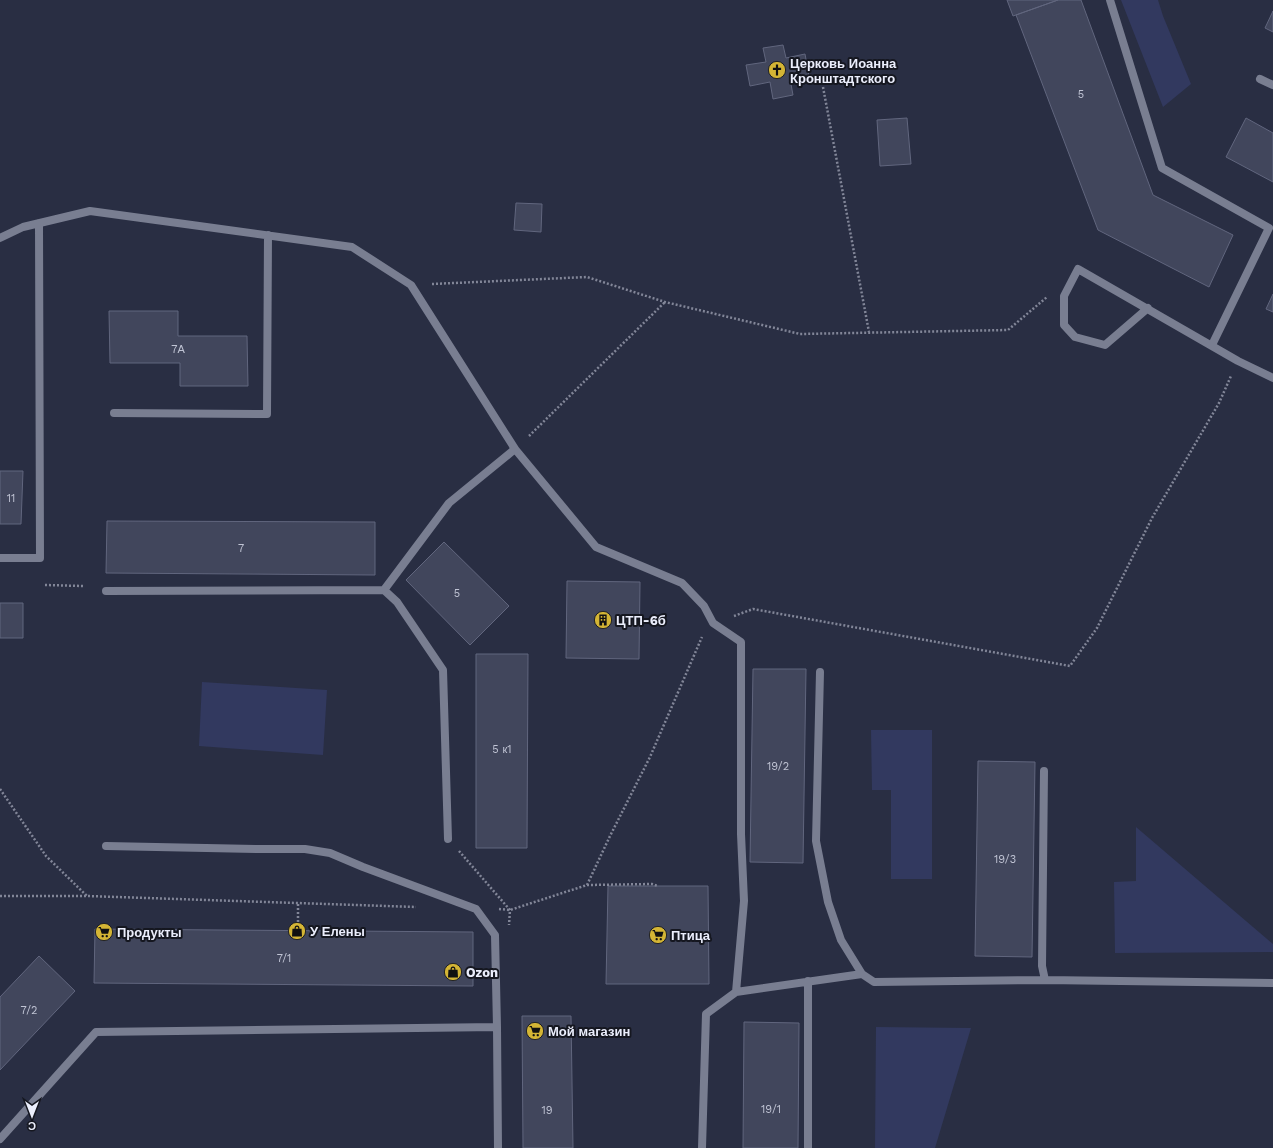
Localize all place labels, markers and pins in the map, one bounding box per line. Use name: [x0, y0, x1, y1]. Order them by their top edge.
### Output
place label: Церковь Иоанна Кронштадтского: [790, 56, 897, 86]
church icon: Церковь Иоанна Кронштадтского: [767, 60, 787, 80]
building icon: ЦТП-6б: [593, 610, 613, 630]
place label: ЦТП-6б: [616, 613, 666, 628]
shop icon: У Елены: [287, 921, 307, 941]
supermarket icon: Продукты: [94, 922, 114, 942]
place label: У Елены: [310, 924, 365, 939]
place label: Продукты: [117, 925, 182, 940]
supermarket icon: Птица: [648, 925, 668, 945]
place label: Птица: [671, 928, 711, 943]
shop icon: Ozon: [443, 962, 463, 982]
place label: Ozon: [466, 965, 498, 980]
supermarket icon: Мой магазин: [525, 1021, 545, 1041]
place label: Мой магазин: [548, 1024, 630, 1039]

